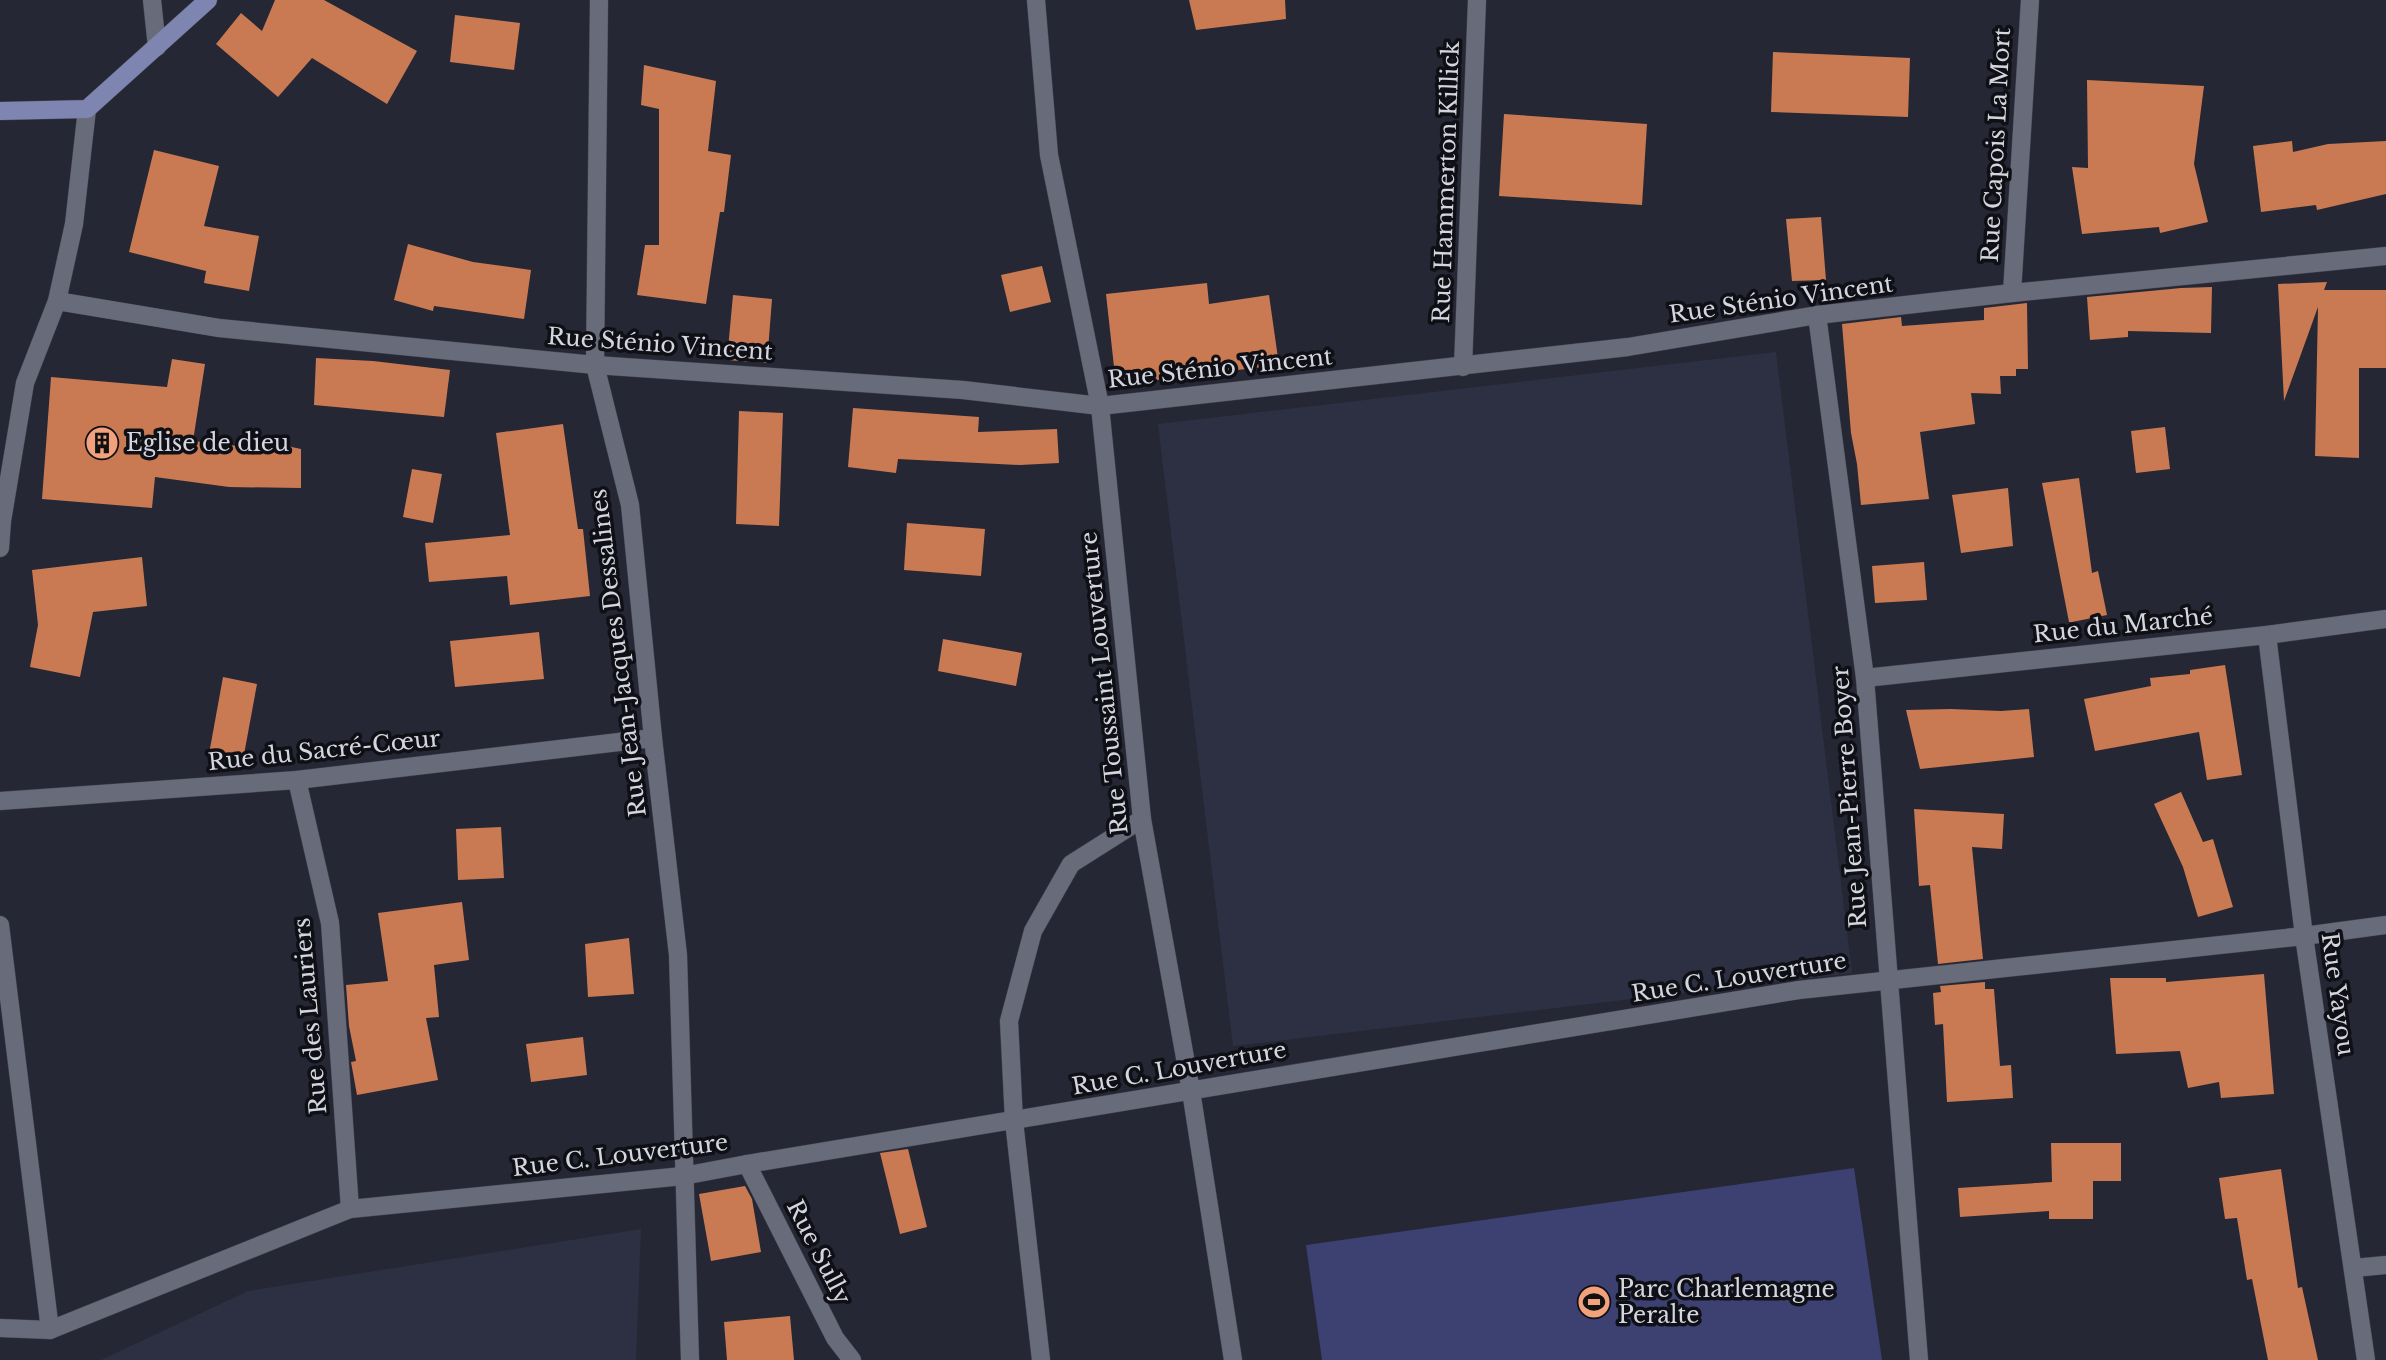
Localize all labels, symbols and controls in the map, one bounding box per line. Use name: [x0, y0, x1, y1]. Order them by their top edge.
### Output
street label: Rue Capois La Mort: [1976, 27, 2016, 263]
street label: Rue Hammerton Killick: [1427, 40, 1465, 323]
street label: Rue Sténio Vincent: [1667, 269, 1895, 329]
street label: Rue Sténio Vincent: [546, 322, 774, 366]
street label: Rue Sténio Vincent: [1106, 342, 1334, 394]
building icon: Eglise de dieu: [83, 424, 121, 462]
place label: Eglise de dieu: [126, 429, 289, 457]
street label: Rue Jean-Jacques Dessalines: [584, 487, 652, 819]
street label: Rue Toussaint Louverture: [1074, 530, 1134, 836]
street label: Rue du Marché: [2032, 602, 2214, 648]
street label: Rue Jean-Pierre Boyer: [1826, 665, 1872, 929]
street label: Rue du Sacré-Cœur: [206, 724, 442, 776]
street label: Rue des Lauriers: [287, 916, 333, 1116]
street label: Rue Yayou: [2316, 931, 2360, 1057]
street label: Rue C. Louverture: [1629, 946, 1849, 1008]
street label: Rue C. Louverture: [1070, 1035, 1288, 1101]
street label: Rue C. Louverture: [510, 1128, 730, 1182]
street label: Rue Sully: [781, 1195, 857, 1309]
place label: Parc Charlemagne Peralte: [1618, 1275, 1835, 1329]
sports icon: Parc Charlemagne Peralte: [1575, 1283, 1613, 1321]

